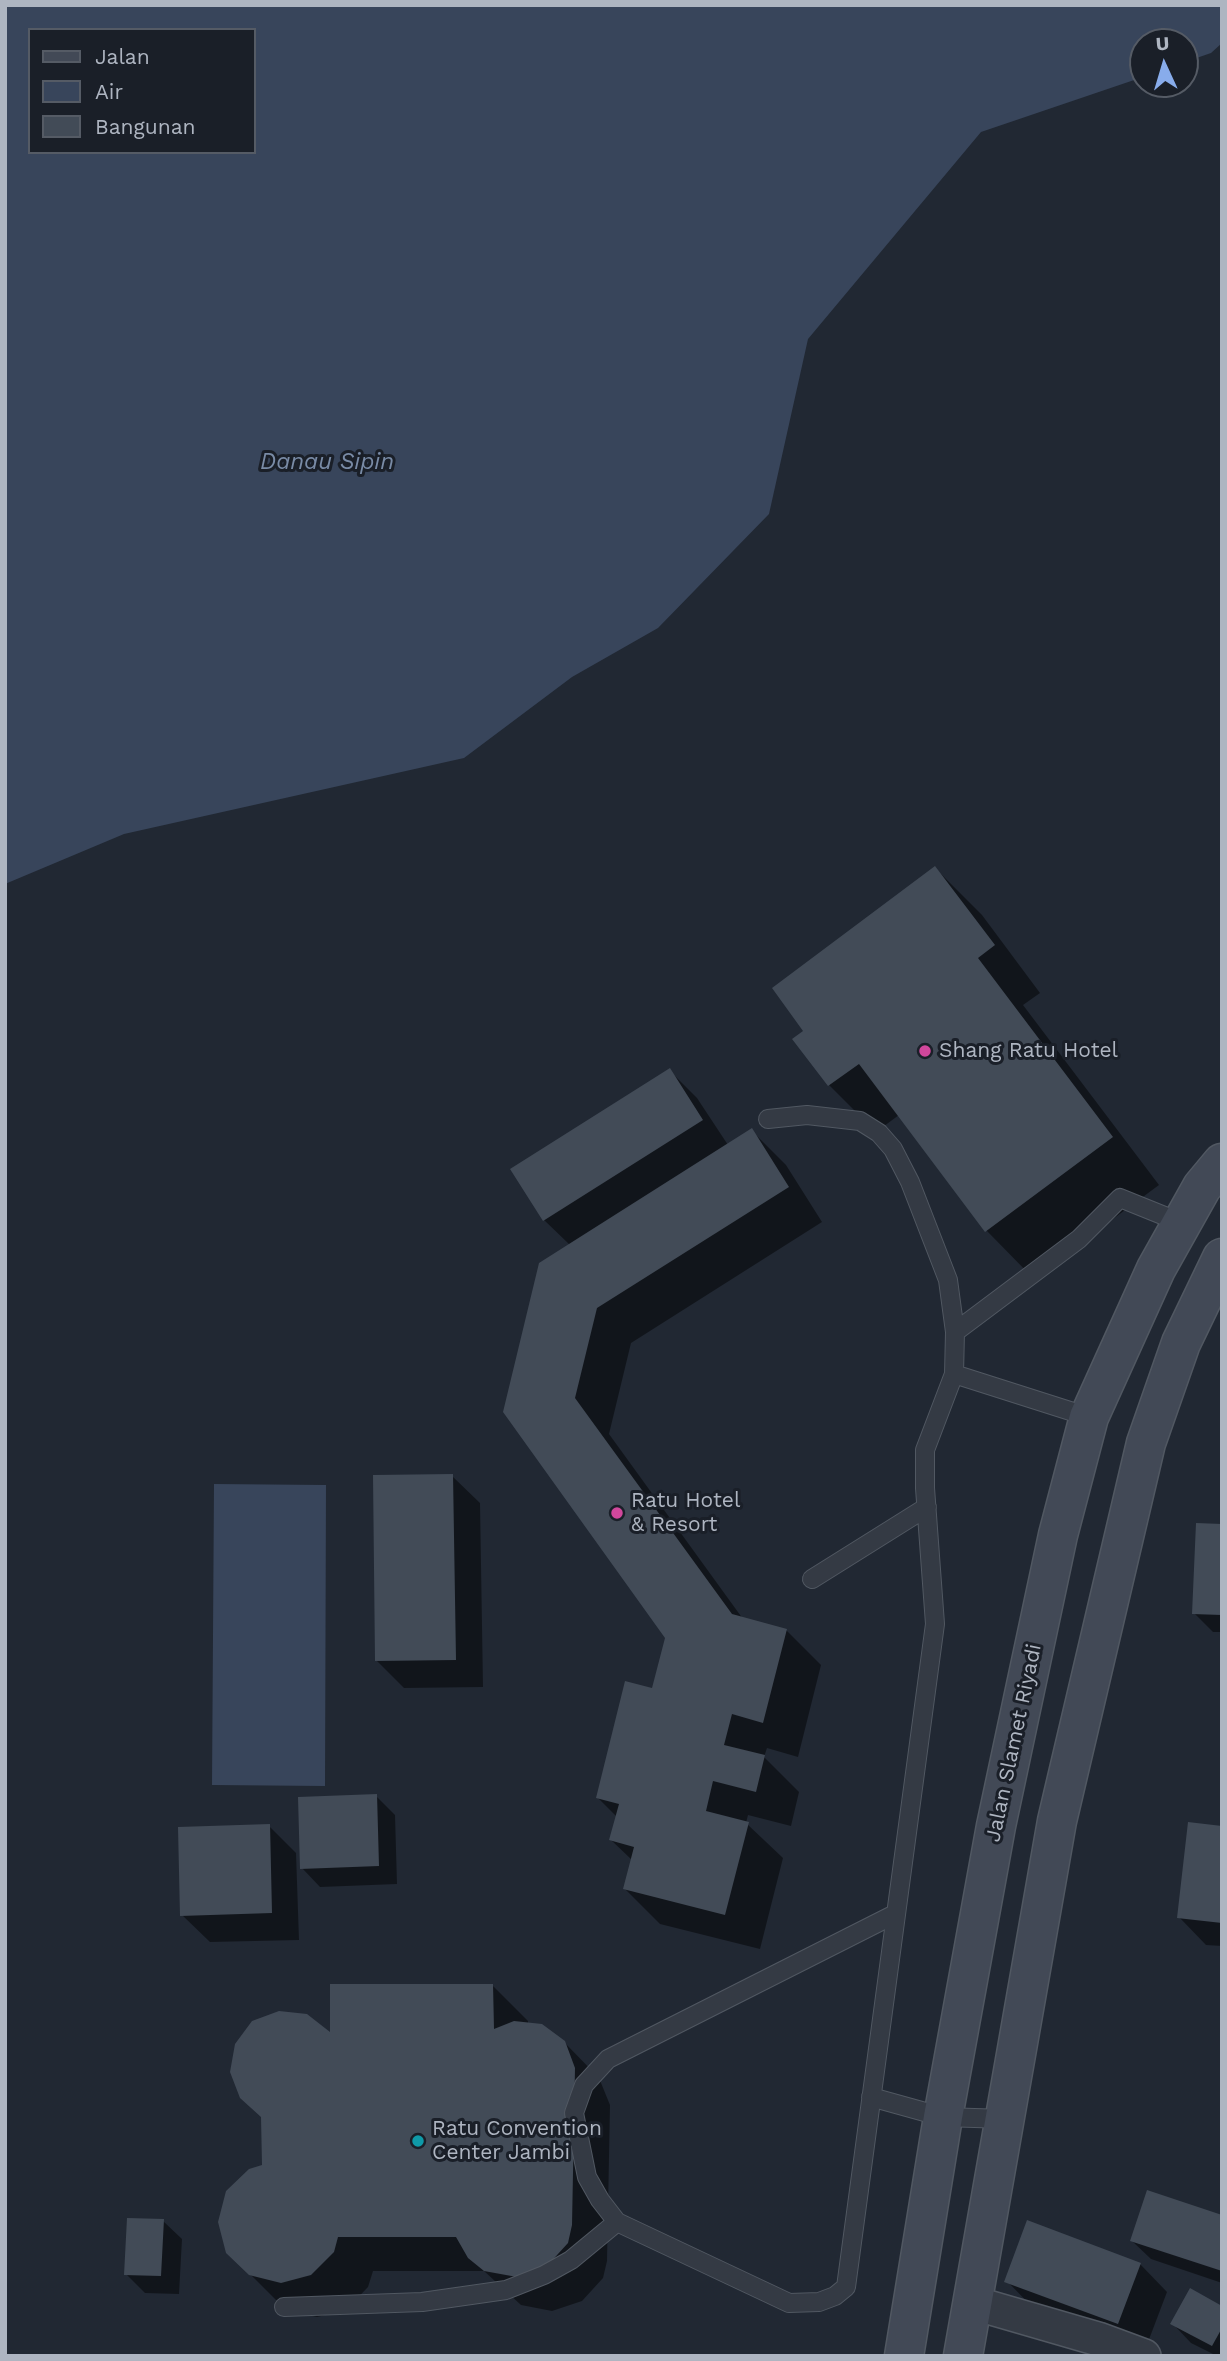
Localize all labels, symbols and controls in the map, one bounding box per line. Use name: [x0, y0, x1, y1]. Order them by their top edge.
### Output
legend: [28, 28, 256, 154]
north arrow: [1129, 28, 1199, 98]
text: U: [1155, 32, 1170, 55]
text: Jalan: [95, 44, 150, 69]
text: Air: [95, 79, 123, 104]
text: Bangunan: [95, 114, 196, 139]
water label: Danau Sipin: [260, 448, 394, 476]
place label: Shang Ratu Hotel: [939, 1038, 1118, 1064]
marker: Shang Ratu Hotel: [917, 1043, 933, 1059]
place label: Ratu Hotel & Resort: [631, 1488, 740, 1538]
marker: Ratu Hotel & Resort: [609, 1505, 625, 1521]
street label: Jalan Slamet Riyadi: [981, 1642, 1047, 1844]
place label: Ratu Convention Center Jambi: [432, 2116, 602, 2166]
marker: Ratu Convention Center Jambi: [410, 2133, 426, 2149]

